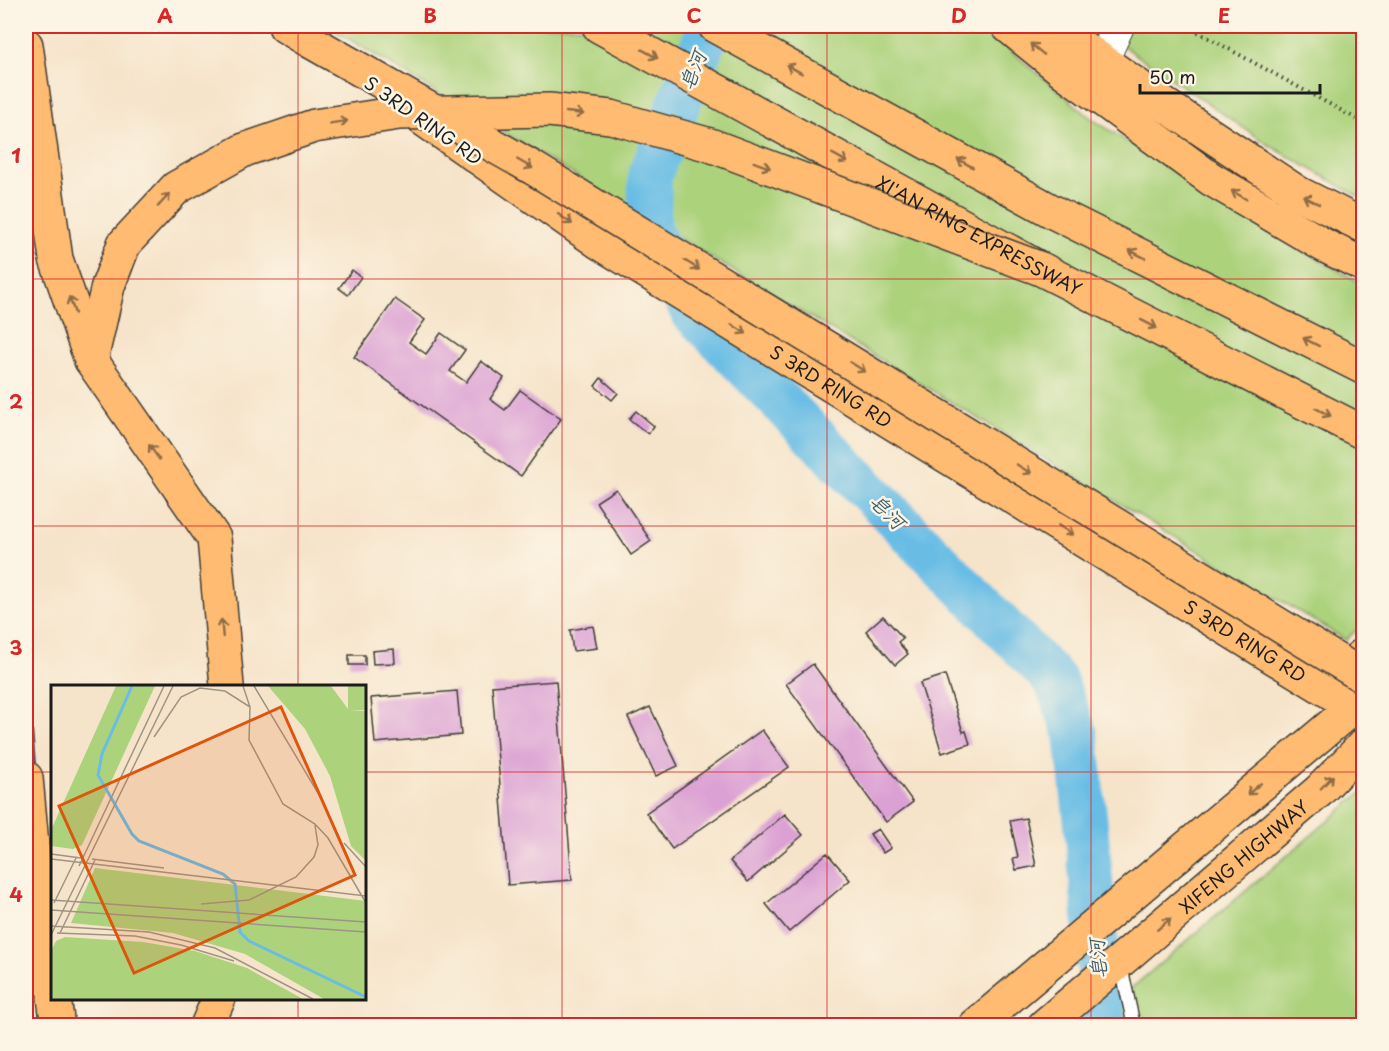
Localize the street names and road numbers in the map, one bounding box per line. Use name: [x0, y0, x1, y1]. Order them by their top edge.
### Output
street label: S 3RD RING RD: [359, 69, 489, 171]
street label: XI'AN RING EXPRESSWAY: [872, 168, 1087, 301]
street label: S 3RD RING RD: [765, 338, 898, 433]
street label: S 3RD RING RD: [1179, 592, 1312, 688]
street label: XIFENG HIGHWAY: [1173, 792, 1314, 919]

